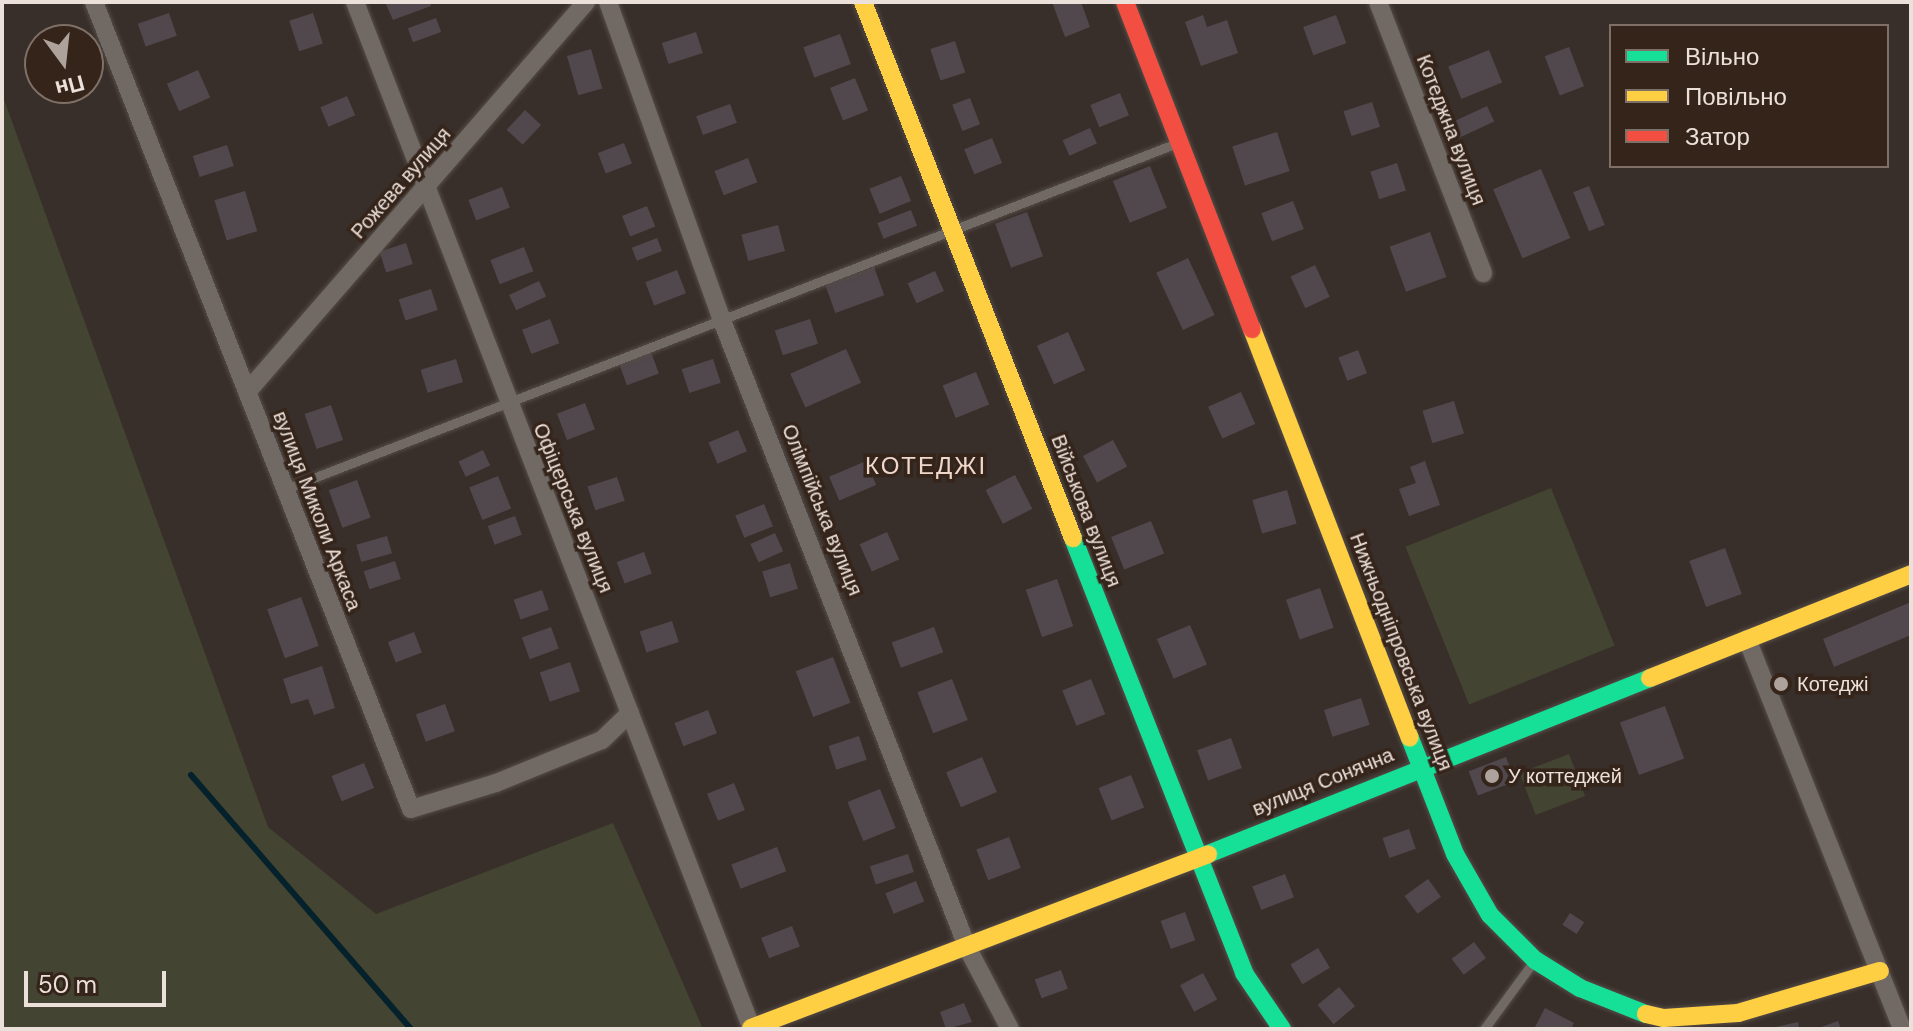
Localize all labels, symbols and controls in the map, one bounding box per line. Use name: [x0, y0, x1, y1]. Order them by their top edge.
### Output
north arrow: [24, 24, 104, 104]
legend: [1609, 24, 1889, 168]
text: Вільно: [1685, 41, 1759, 72]
street label: Котеджна вулиця: [1411, 51, 1491, 209]
text: Пн: [52, 68, 88, 104]
text: Повільно: [1685, 81, 1787, 112]
text: Затор: [1685, 121, 1750, 152]
street label: Рожева вулиця: [346, 122, 456, 244]
street label: вулиця Миколи Аркаса: [268, 408, 366, 614]
street label: Офіцерська вулиця: [528, 420, 618, 596]
street label: Олімпійська вулиця: [777, 421, 867, 599]
street label: Військова вулиця: [1046, 431, 1126, 591]
district label: КОТЕДЖІ: [865, 452, 987, 480]
street label: Нижньодніпровська вулиця: [1345, 530, 1457, 774]
place label: Котеджі: [1797, 672, 1868, 696]
marker: Котеджі: [1772, 675, 1790, 693]
street label: вулиця Сонячна: [1249, 743, 1397, 821]
place label: У коттеджей: [1508, 764, 1622, 788]
marker: У коттеджей: [1483, 767, 1501, 785]
scale bar: [28, 955, 170, 1005]
text: 50 m: [38, 969, 97, 1000]

